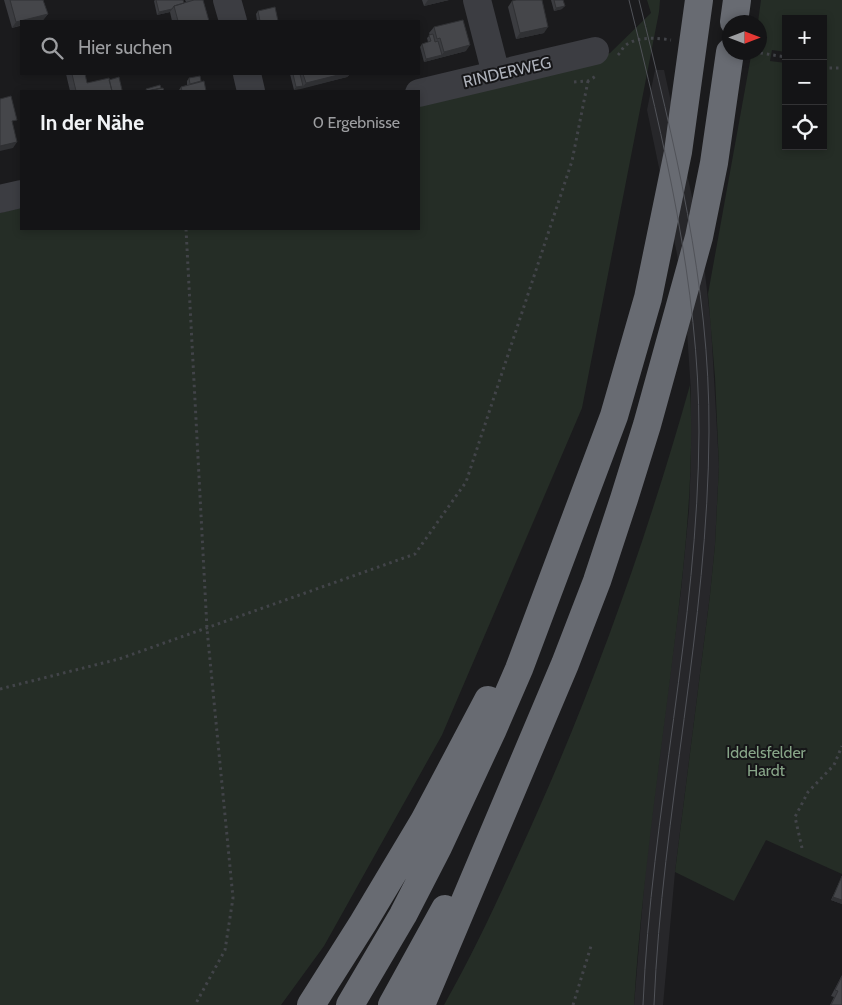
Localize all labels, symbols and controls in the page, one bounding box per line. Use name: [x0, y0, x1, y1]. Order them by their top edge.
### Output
north arrow: [722, 15, 767, 60]
map controls: [782, 15, 827, 150]
button: +: [782, 15, 827, 60]
search box: [20, 20, 420, 75]
icon: search: [38, 34, 66, 62]
text: Hier suchen: [78, 36, 172, 59]
street label: RINDERWEG: [461, 53, 553, 91]
button: −: [782, 60, 827, 105]
button: locate: [782, 105, 827, 150]
text: In der Nähe: [40, 110, 144, 135]
text: 0 Ergebnisse: [313, 113, 400, 132]
park label: Iddelsfelder Hardt: [726, 743, 807, 780]

